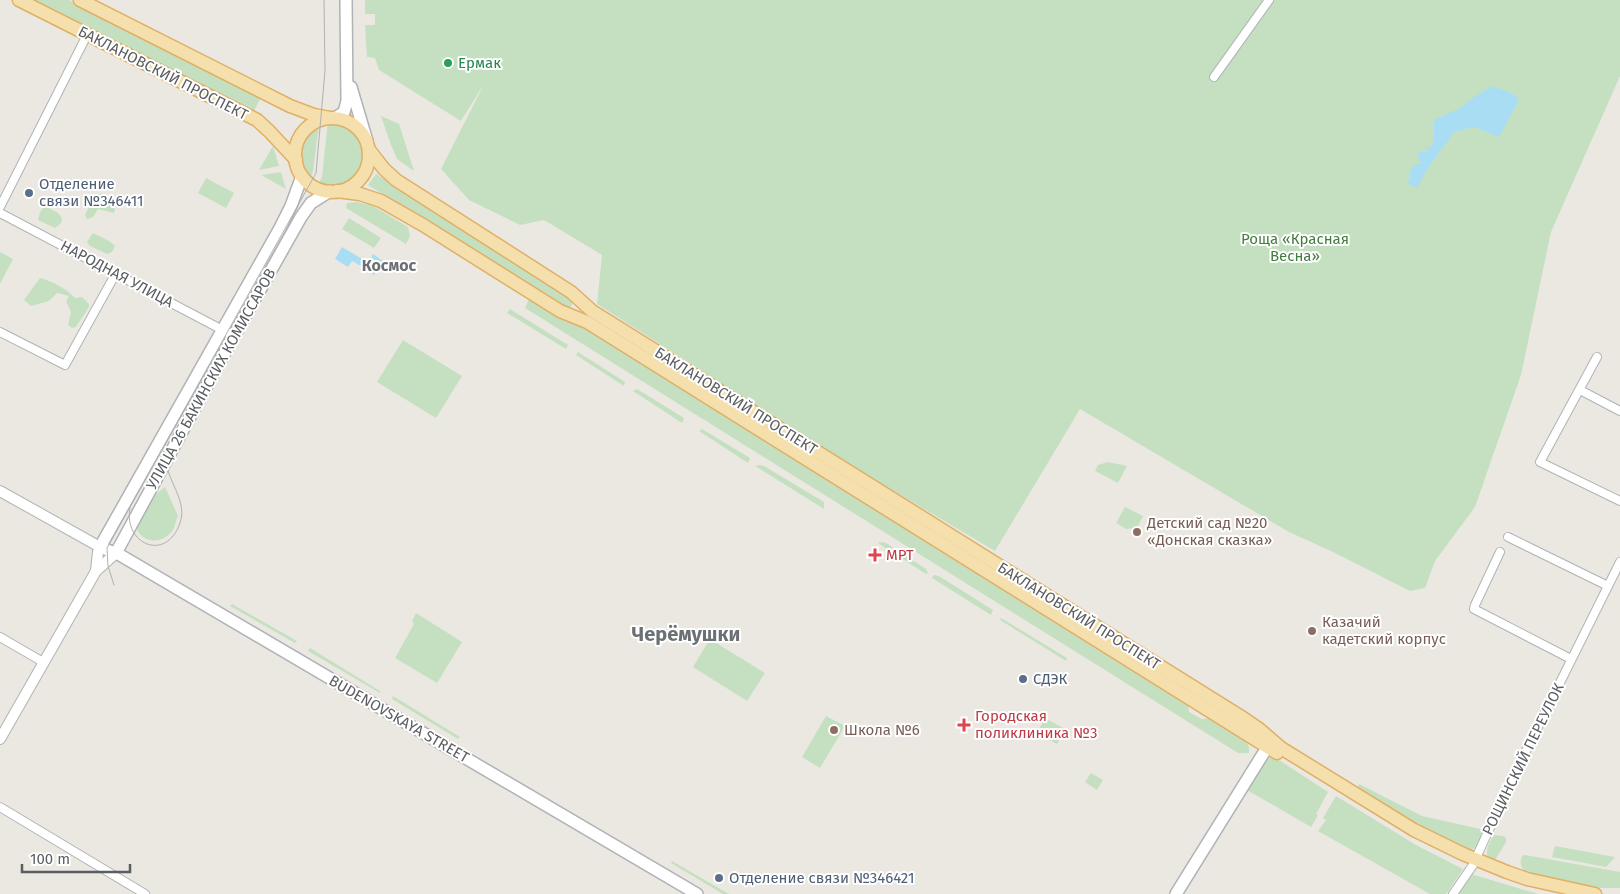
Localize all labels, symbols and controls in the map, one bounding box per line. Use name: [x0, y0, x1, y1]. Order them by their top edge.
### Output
street label: БАКЛАНОВСКИЙ ПРОСПЕКТ: [75, 22, 251, 124]
place label: Ермак: [458, 54, 501, 72]
marker: Ермак: [442, 57, 454, 69]
place label: Отделение связи №346411: [39, 175, 143, 210]
marker: Отделение связи №346411: [23, 187, 35, 199]
park label: Роща «Красная Весна»: [1241, 230, 1349, 265]
street label: НАРОДНАЯ УЛИЦА: [57, 237, 177, 312]
district label: Космос: [362, 256, 417, 275]
street label: УЛИЦА 26 БАКИНСКИХ КОМИССАРОВ: [143, 265, 279, 493]
street label: БАКЛАНОВСКИЙ ПРОСПЕКТ: [651, 343, 821, 459]
place label: Детский сад №20 «Донская сказка»: [1146, 514, 1272, 549]
marker: Детский сад №20 «Донская сказка»: [1131, 526, 1143, 538]
place label: МРТ: [886, 546, 914, 564]
marker: МРТ: [868, 548, 882, 562]
street label: БАКЛАНОВСКИЙ ПРОСПЕКТ: [994, 558, 1164, 674]
place label: Казачий кадетский корпус: [1322, 613, 1446, 648]
district label: Черёмушки: [632, 622, 740, 646]
marker: Казачий кадетский корпус: [1306, 625, 1318, 637]
place label: СДЭК: [1033, 670, 1068, 688]
street label: BUDENOVSKAYA STREET: [326, 671, 472, 767]
marker: СДЭК: [1017, 673, 1029, 685]
street label: РОЩИНСКИЙ ПЕРЕУЛОК: [1478, 680, 1568, 838]
place label: Городская поликлиника №3: [975, 707, 1097, 742]
marker: Городская поликлиника №3: [957, 718, 971, 732]
place label: Школа №6: [844, 721, 920, 739]
marker: Школа №6: [828, 724, 840, 736]
scale bar: [22, 842, 130, 874]
text: 100 m: [30, 850, 70, 868]
place label: Отделение связи №346421: [729, 869, 914, 887]
marker: Отделение связи №346421: [713, 872, 725, 884]

